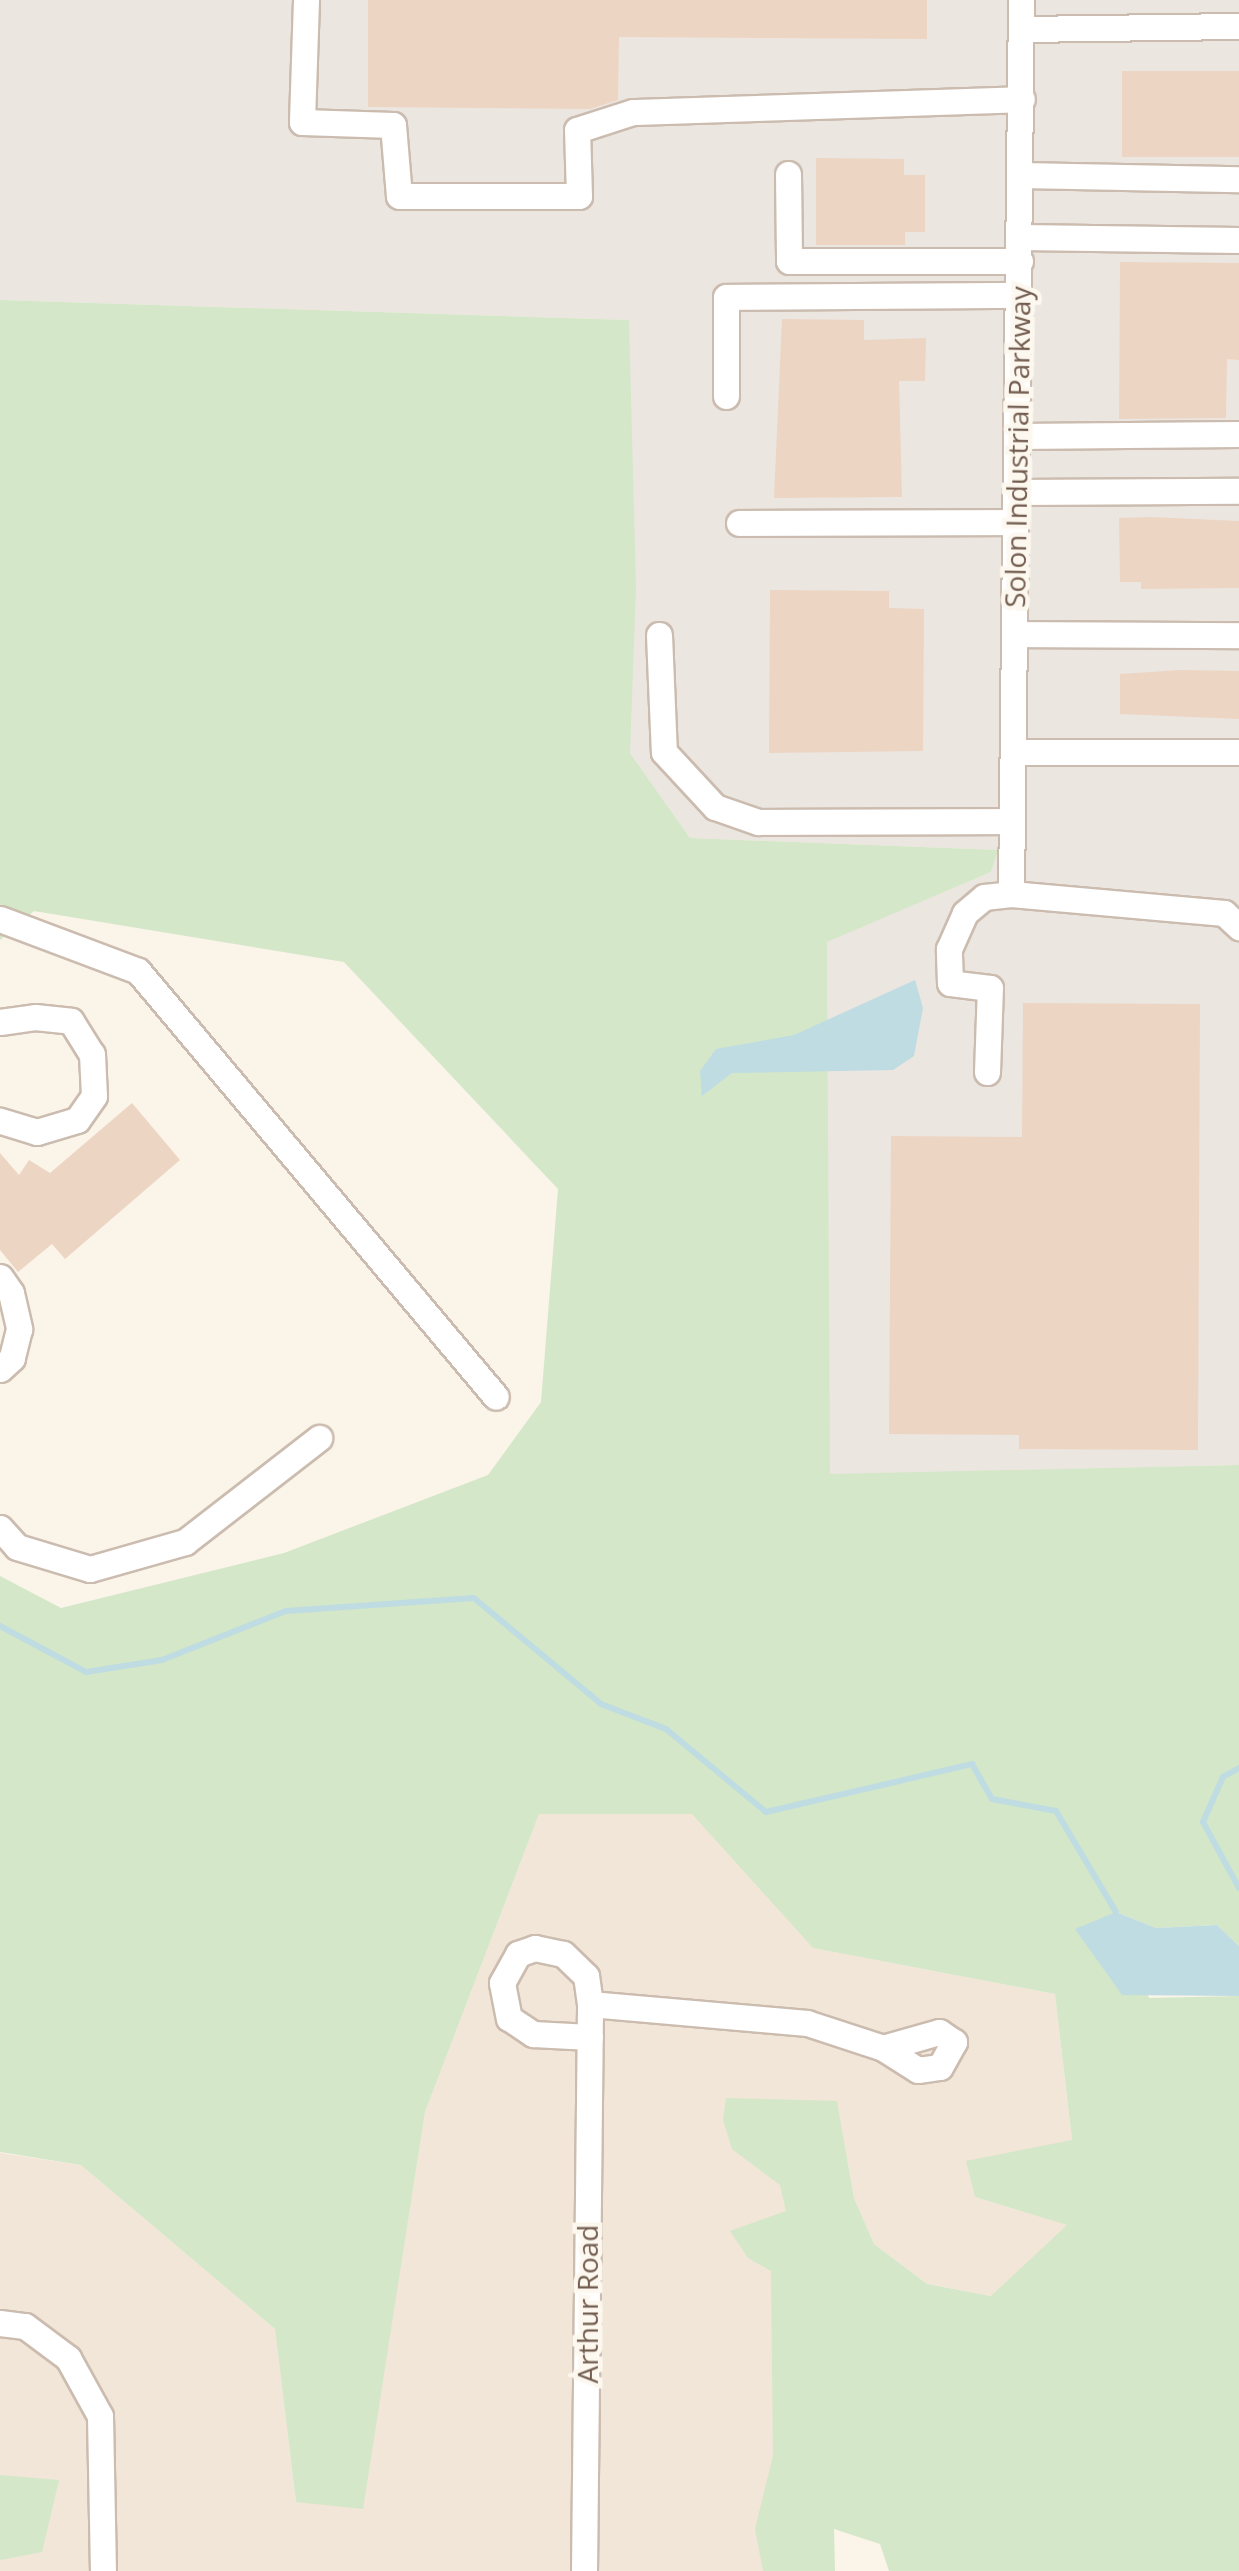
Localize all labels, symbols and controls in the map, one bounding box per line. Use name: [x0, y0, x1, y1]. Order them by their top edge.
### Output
street label: Solon Industrial Parkway: [997, 286, 1037, 608]
street label: Arthur Road: [570, 2224, 604, 2384]

